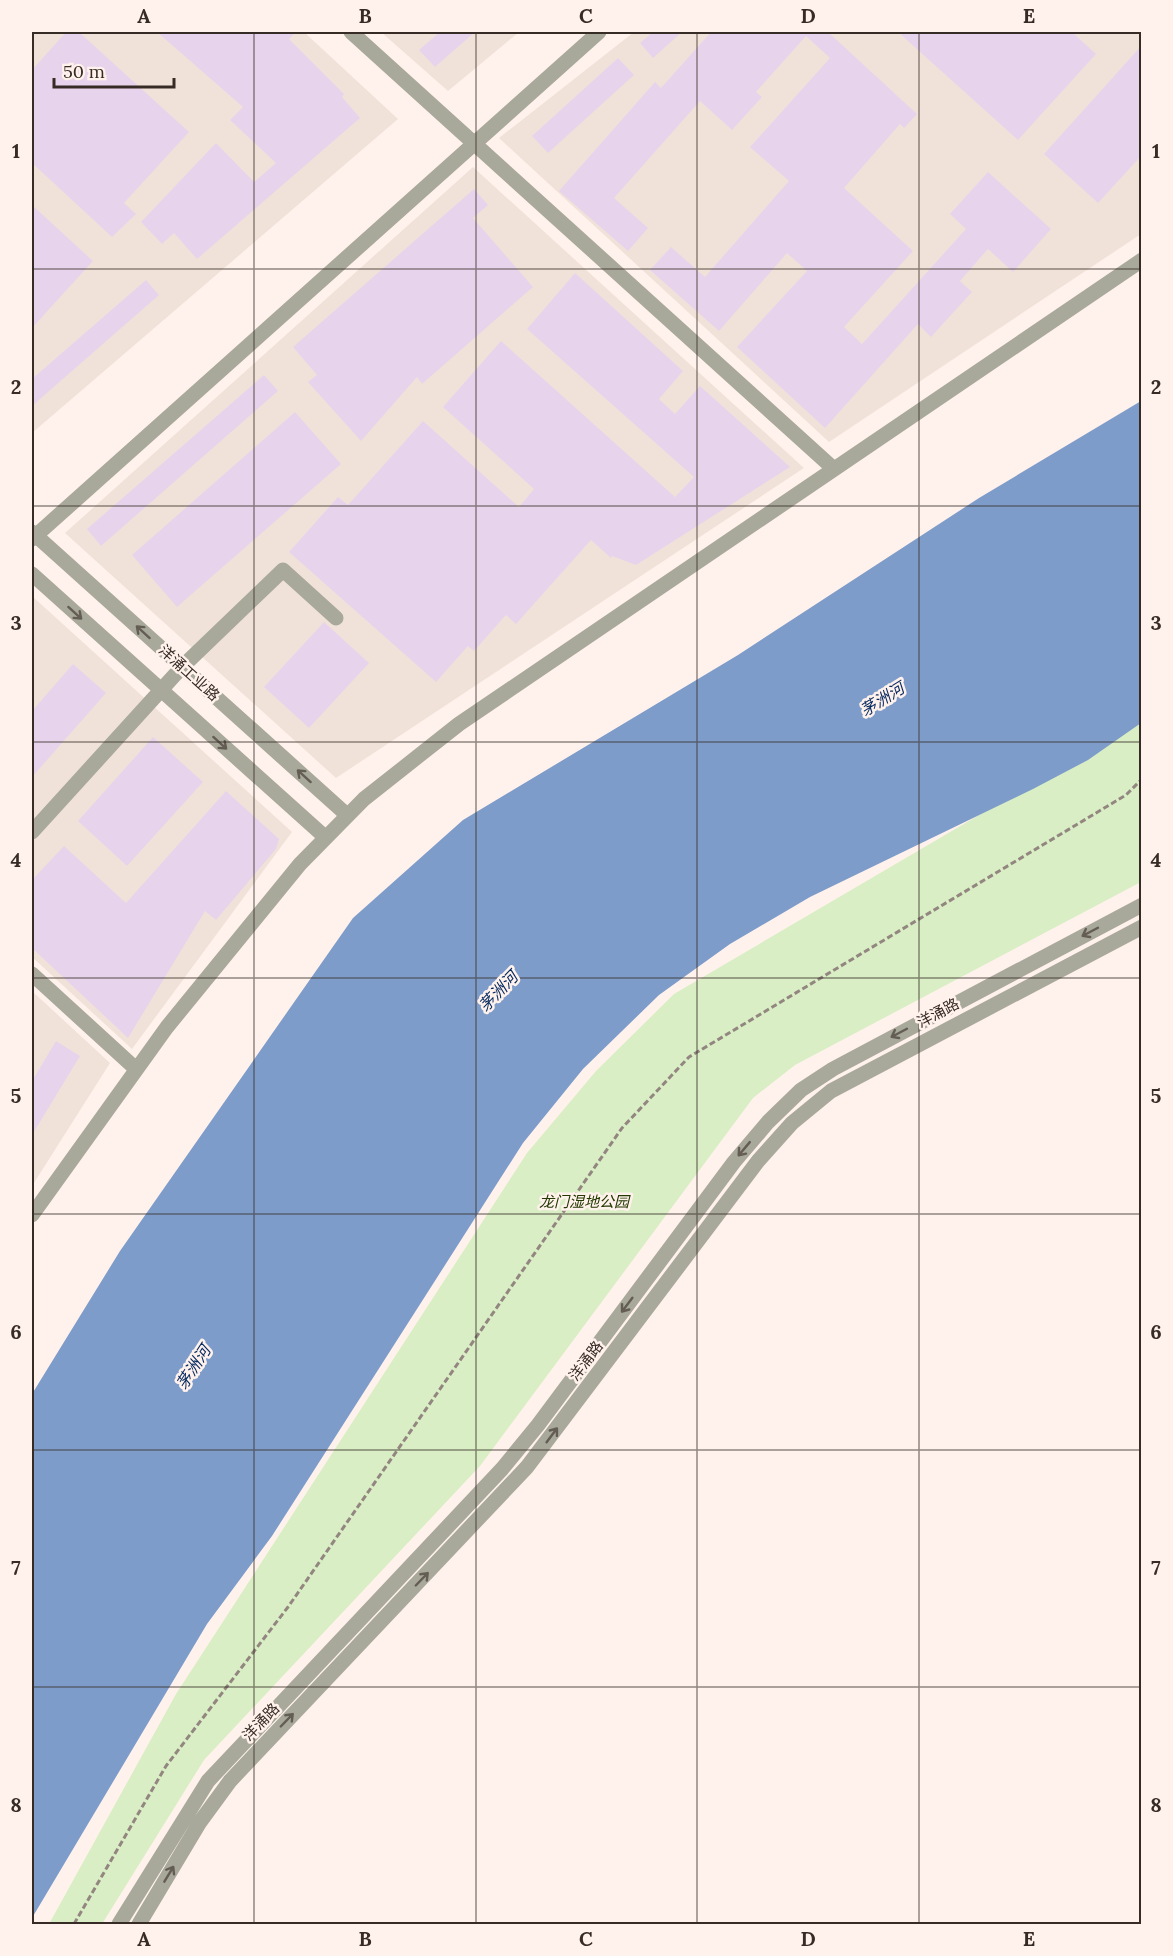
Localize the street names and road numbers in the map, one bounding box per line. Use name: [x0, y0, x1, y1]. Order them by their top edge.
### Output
street label: 洋涌工业路: [155, 640, 224, 705]
street label: 洋涌路: [913, 994, 962, 1032]
street label: 洋涌路: [564, 1337, 607, 1384]
street label: 洋涌路: [238, 1699, 283, 1744]

